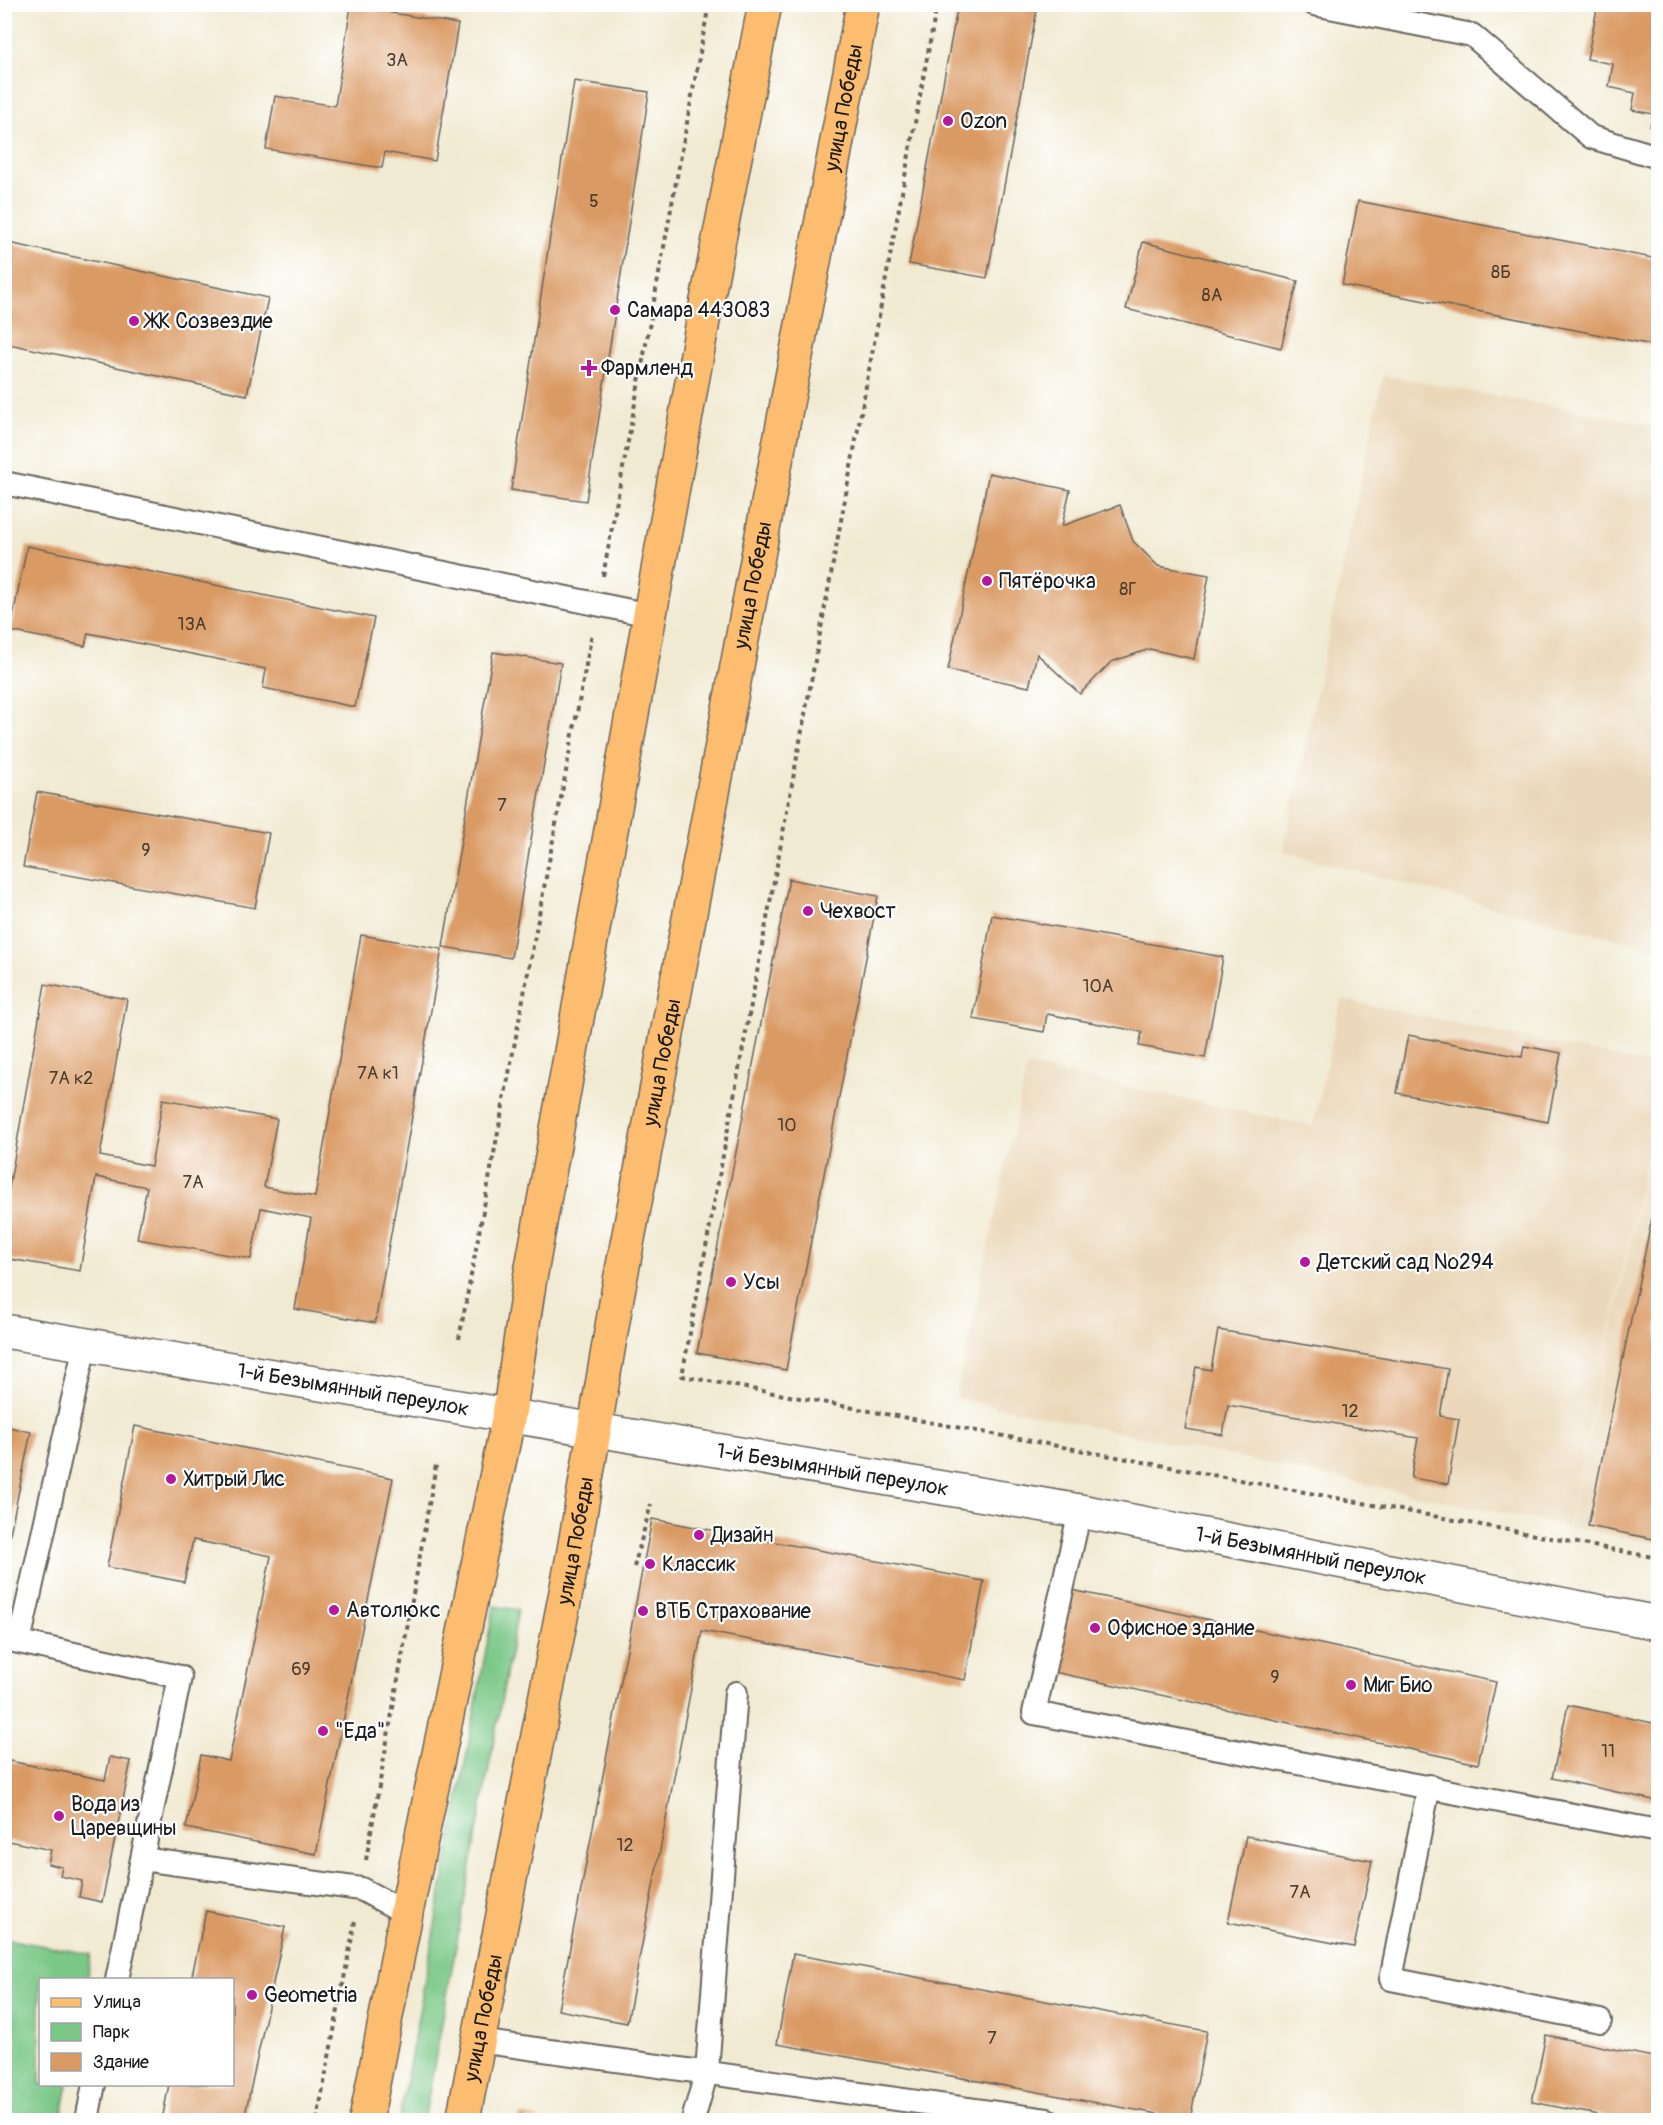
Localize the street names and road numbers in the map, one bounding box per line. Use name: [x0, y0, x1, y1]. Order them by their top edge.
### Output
street label: улица Победы: [818, 42, 869, 175]
street label: улица Победы: [727, 519, 778, 652]
street label: улица Победы: [636, 997, 687, 1130]
street label: 1-й Безымянный переулок: [235, 1357, 471, 1422]
street label: 1-й Безымянный переулок: [714, 1437, 951, 1502]
street label: улица Победы: [550, 1475, 600, 1608]
street label: 1-й Безымянный переулок: [1193, 1520, 1429, 1591]
street label: улица Победы: [457, 1952, 509, 2085]

